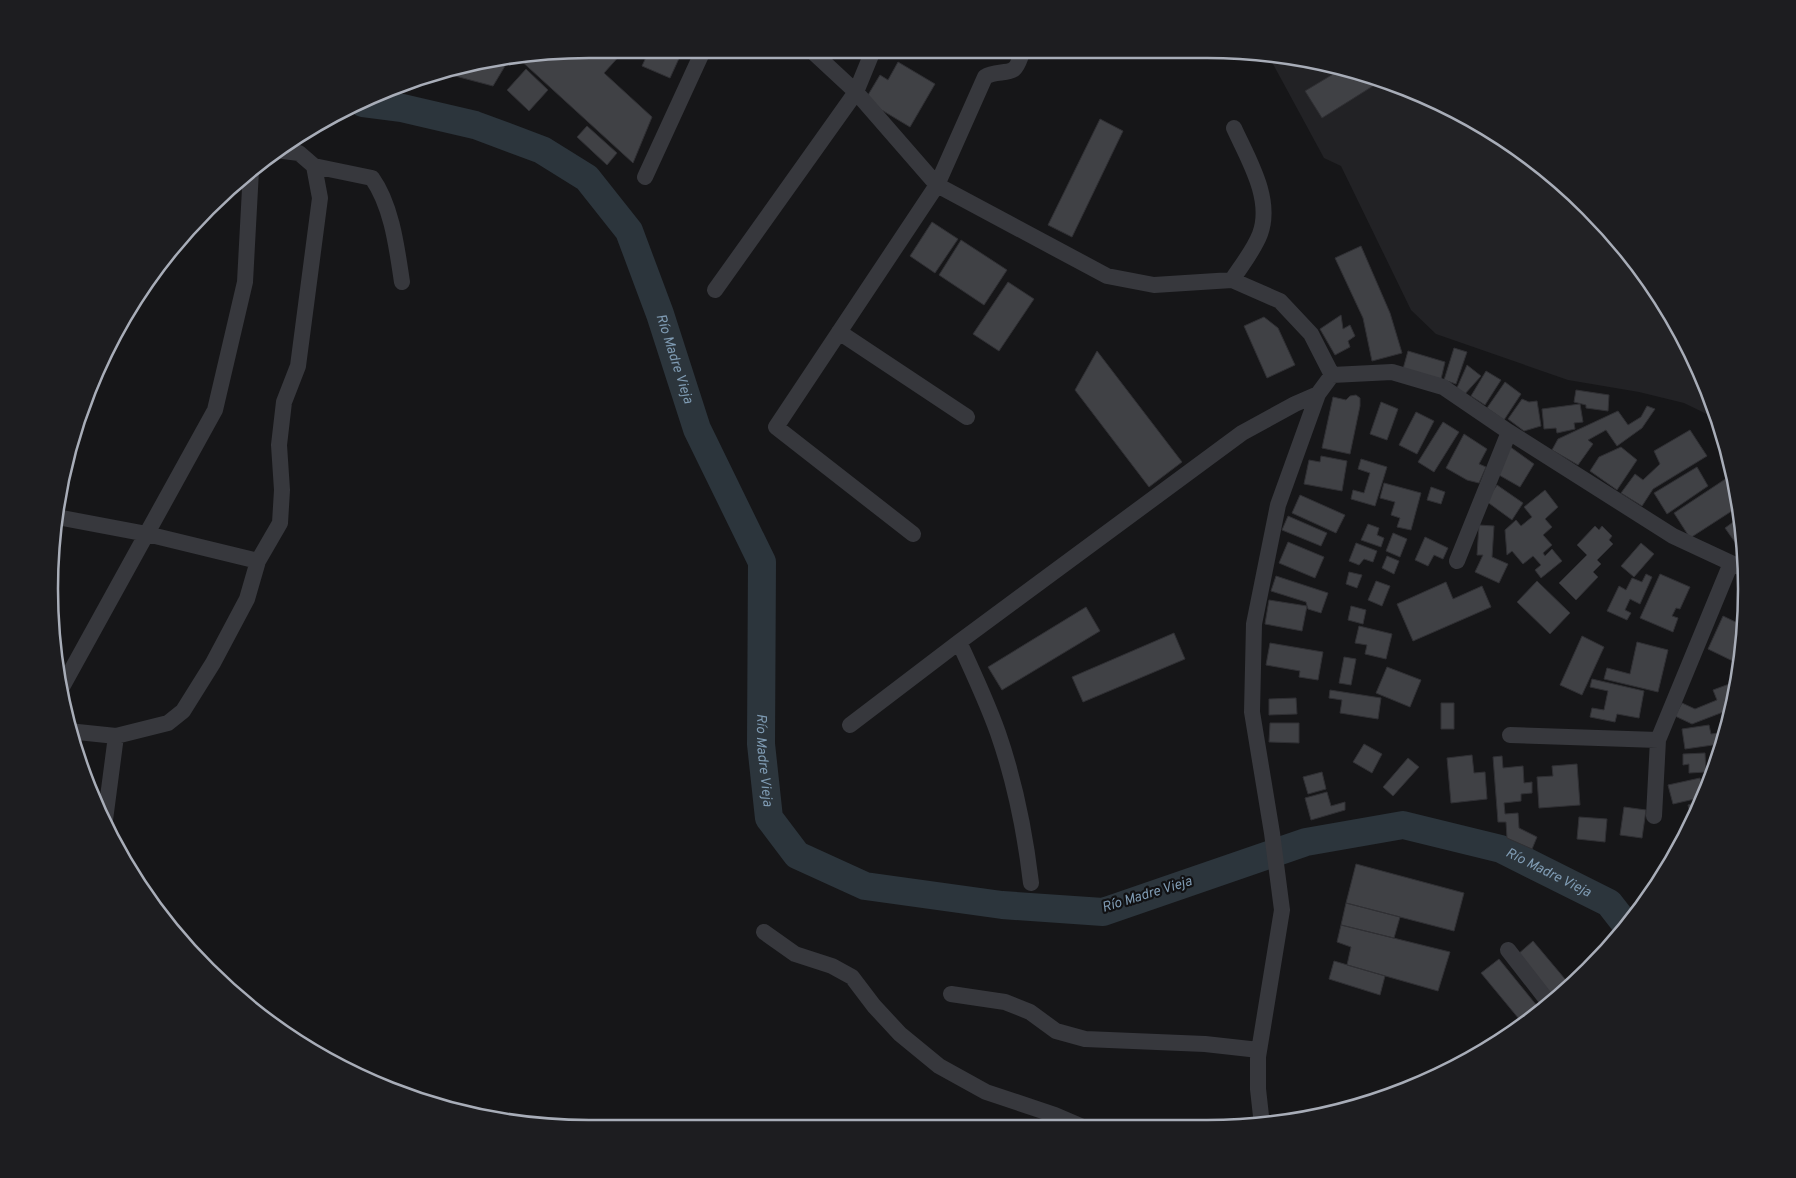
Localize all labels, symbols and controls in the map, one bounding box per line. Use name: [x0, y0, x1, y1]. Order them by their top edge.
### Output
water label: Río Madre Vieja: [652, 312, 697, 406]
water label: Río Madre Vieja: [752, 713, 776, 808]
water label: Río Madre Vieja: [1503, 844, 1595, 901]
water label: Río Madre Vieja: [1100, 873, 1195, 917]

